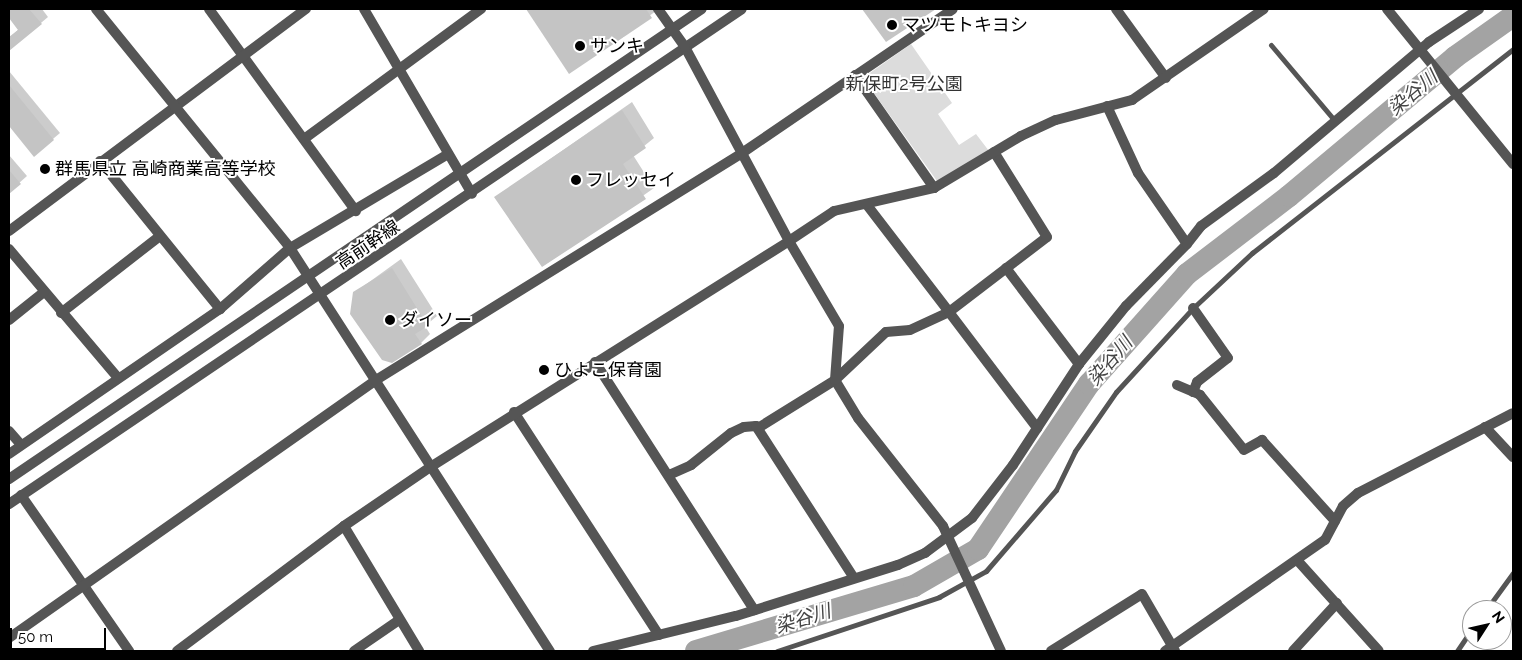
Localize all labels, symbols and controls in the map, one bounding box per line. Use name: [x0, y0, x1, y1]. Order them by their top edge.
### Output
place label: マツモトキヨシ: [902, 14, 1028, 36]
marker: マツモトキヨシ: [886, 19, 898, 31]
place label: サンキ: [590, 35, 644, 57]
marker: サンキ: [574, 40, 586, 52]
water label: 染谷川: [1384, 66, 1442, 120]
park label: 新保町2号公園: [845, 73, 963, 95]
place label: 群馬県立 高崎商業高等学校: [55, 158, 276, 180]
marker: 群馬県立 高崎商業高等学校: [39, 163, 51, 175]
place label: フレッセイ: [586, 169, 676, 191]
marker: フレッセイ: [570, 174, 582, 186]
street label: 高前幹線: [332, 216, 404, 274]
place label: ダイソー: [400, 309, 472, 331]
marker: ダイソー: [384, 314, 396, 326]
water label: 染谷川: [1083, 332, 1137, 390]
place label: ひよこ保育園: [554, 359, 662, 381]
marker: ひよこ保育園: [538, 364, 550, 376]
water label: 染谷川: [772, 600, 834, 638]
north arrow: [1462, 600, 1512, 650]
text: N: [1489, 608, 1508, 626]
scale bar: [12, 618, 109, 650]
text: 50 m: [18, 628, 53, 646]

